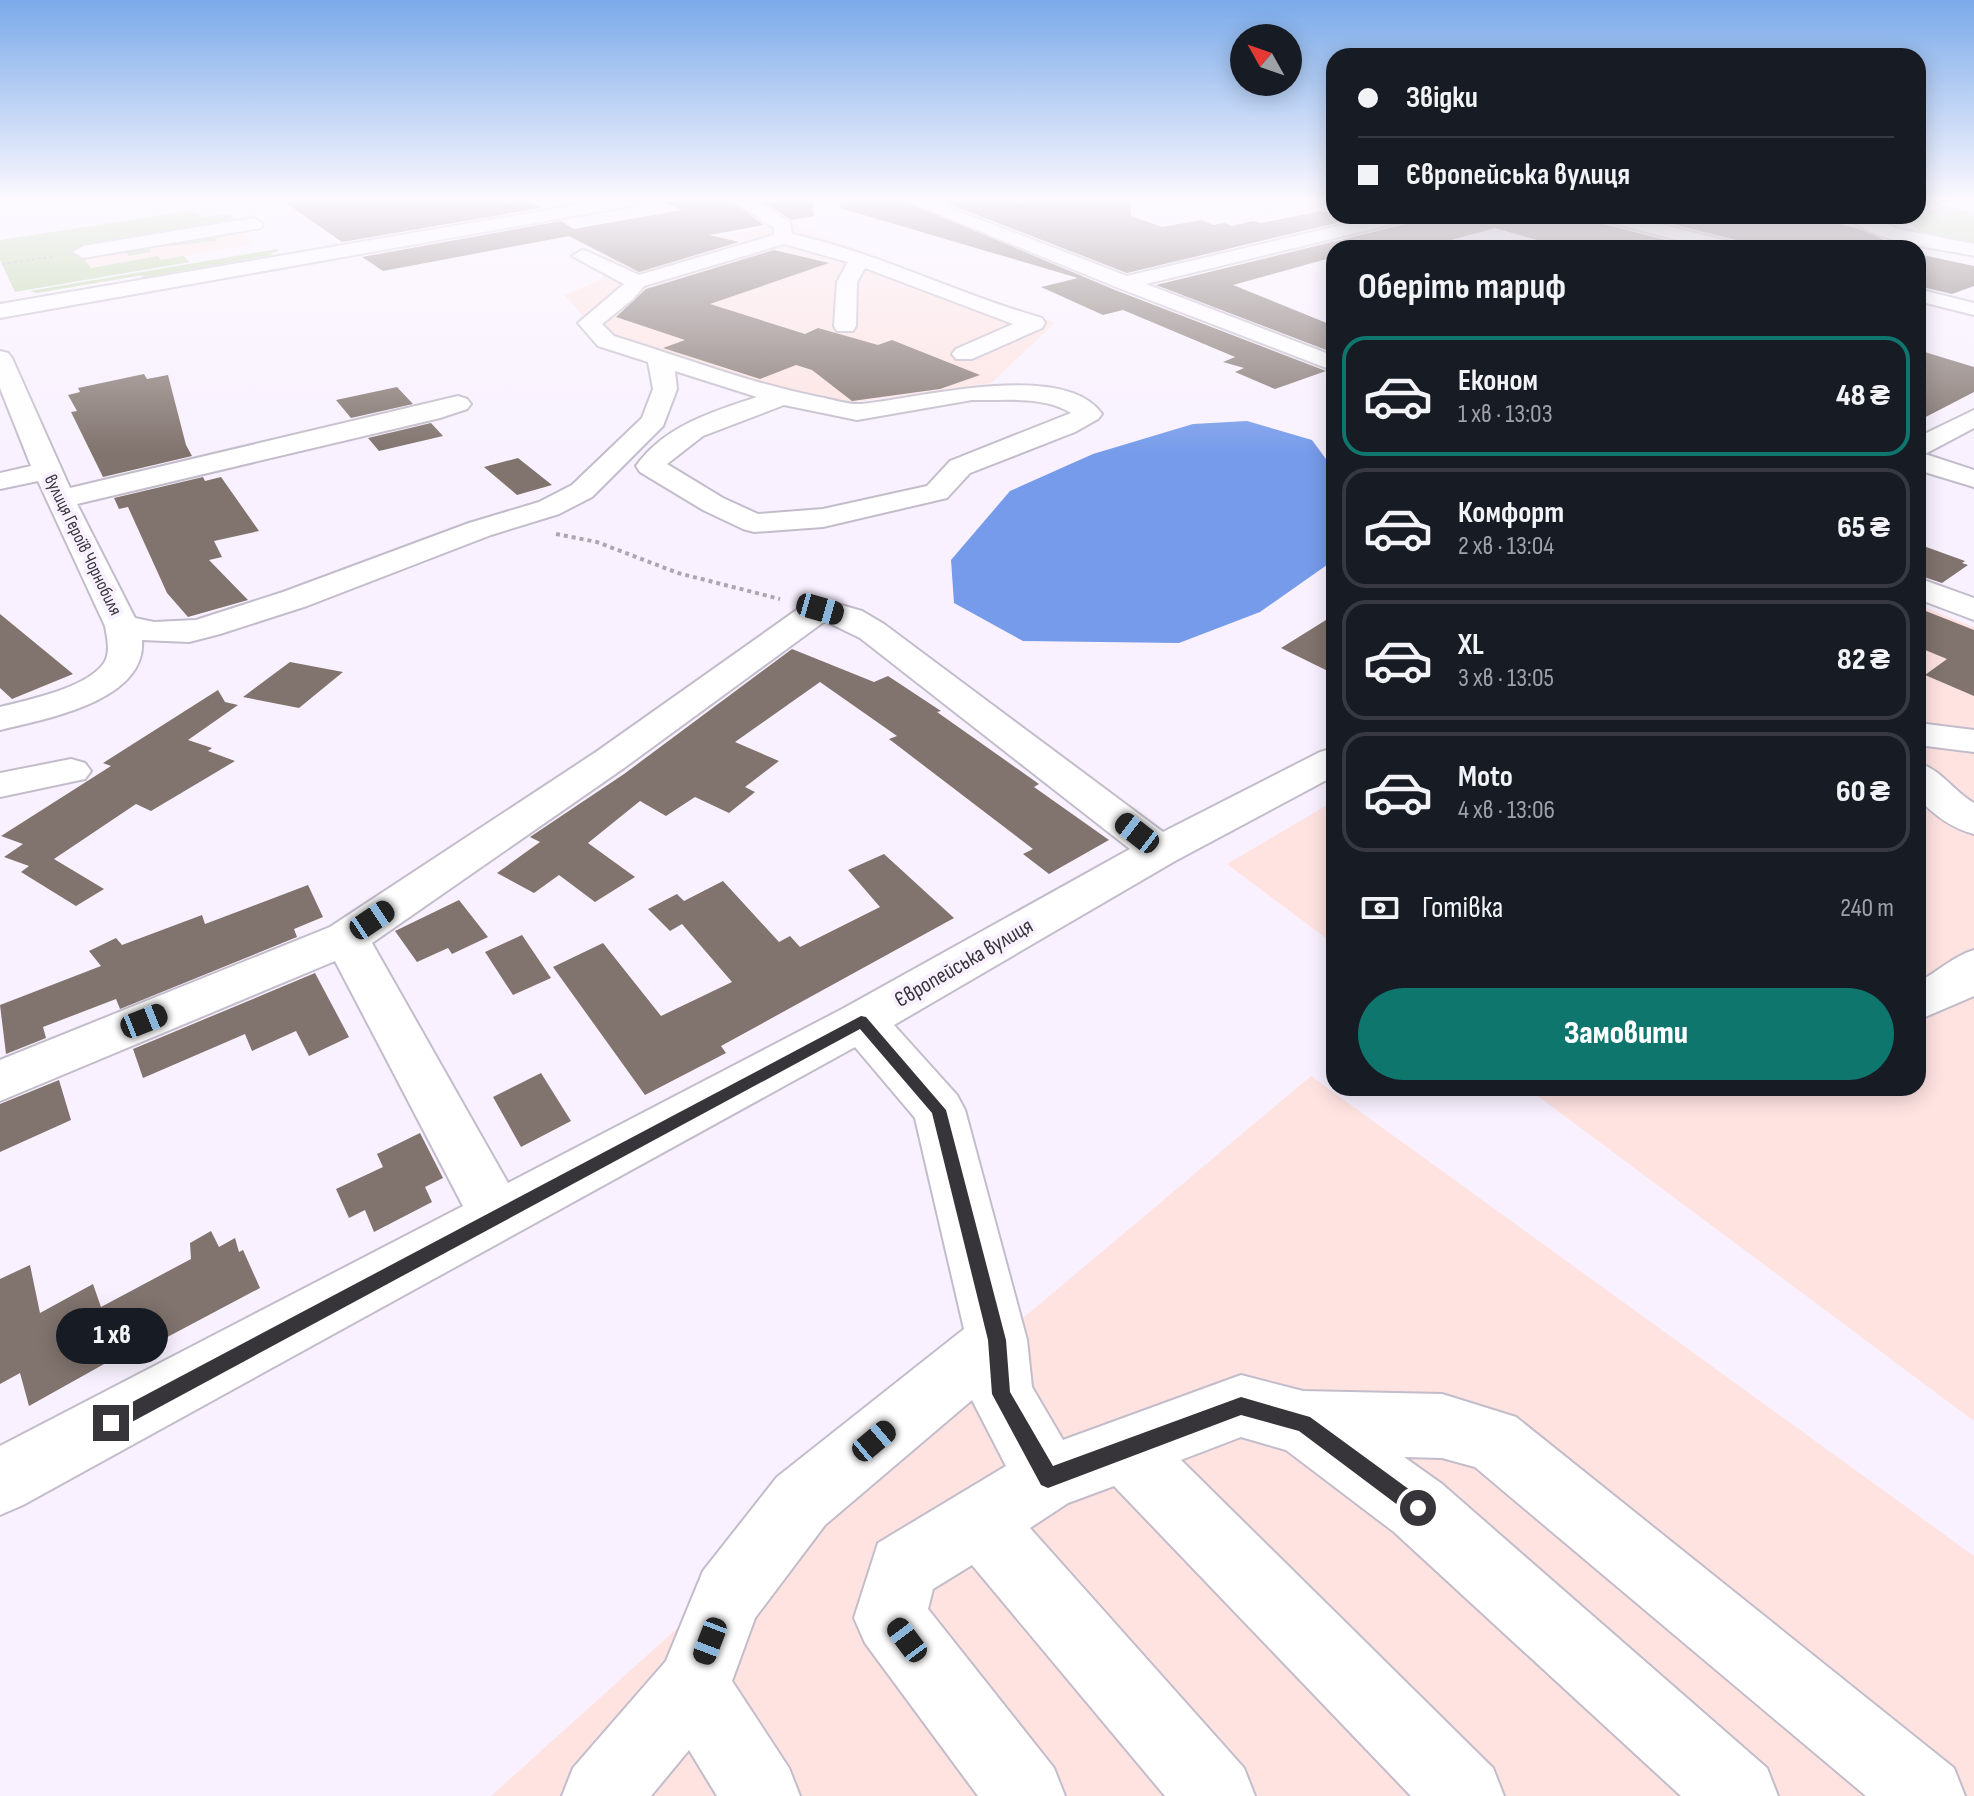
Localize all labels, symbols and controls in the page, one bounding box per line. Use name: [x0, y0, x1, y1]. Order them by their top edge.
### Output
north arrow: [1230, 24, 1302, 96]
map controls: [1230, 24, 1302, 96]
text: Звідки: [1406, 80, 1478, 116]
text: Європейська вулиця: [1406, 157, 1630, 193]
text: Оберіть тариф: [1358, 266, 1566, 309]
icon: car: [1362, 360, 1434, 432]
text: Економ: [1458, 363, 1538, 399]
text: 48 ₴: [1836, 378, 1890, 414]
text: 1 хв · 13:03: [1458, 399, 1553, 430]
street label: вулиця Героїв Чорнобиля: [40, 471, 126, 619]
icon: car: [1362, 492, 1434, 564]
text: Комфорт: [1458, 495, 1564, 531]
text: 65 ₴: [1837, 510, 1890, 546]
text: 2 хв · 13:04: [1458, 531, 1554, 562]
car: [794, 591, 846, 627]
icon: car: [1362, 624, 1434, 696]
text: XL: [1458, 627, 1484, 663]
text: 82 ₴: [1837, 642, 1890, 678]
text: 3 хв · 13:05: [1458, 663, 1554, 694]
icon: car: [1362, 756, 1434, 828]
text: Moto: [1458, 759, 1513, 795]
text: 60 ₴: [1836, 774, 1890, 810]
text: 4 хв · 13:06: [1458, 795, 1555, 826]
car: [1111, 809, 1163, 857]
icon: cash: [1358, 886, 1402, 930]
text: Готівка: [1422, 890, 1503, 926]
text: 240 m: [1840, 893, 1894, 924]
car: [345, 897, 399, 943]
street label: Європейська вулиця: [890, 913, 1038, 1013]
button: Замовити: [1358, 988, 1894, 1080]
car: [117, 1001, 171, 1041]
callout: 1 хв: [55, 1307, 167, 1363]
text: 1 хв: [93, 1320, 131, 1351]
route end: [93, 1405, 129, 1441]
car: [848, 1416, 900, 1466]
route start: [1400, 1490, 1436, 1526]
car: [690, 1614, 730, 1668]
car: [883, 1614, 931, 1666]

